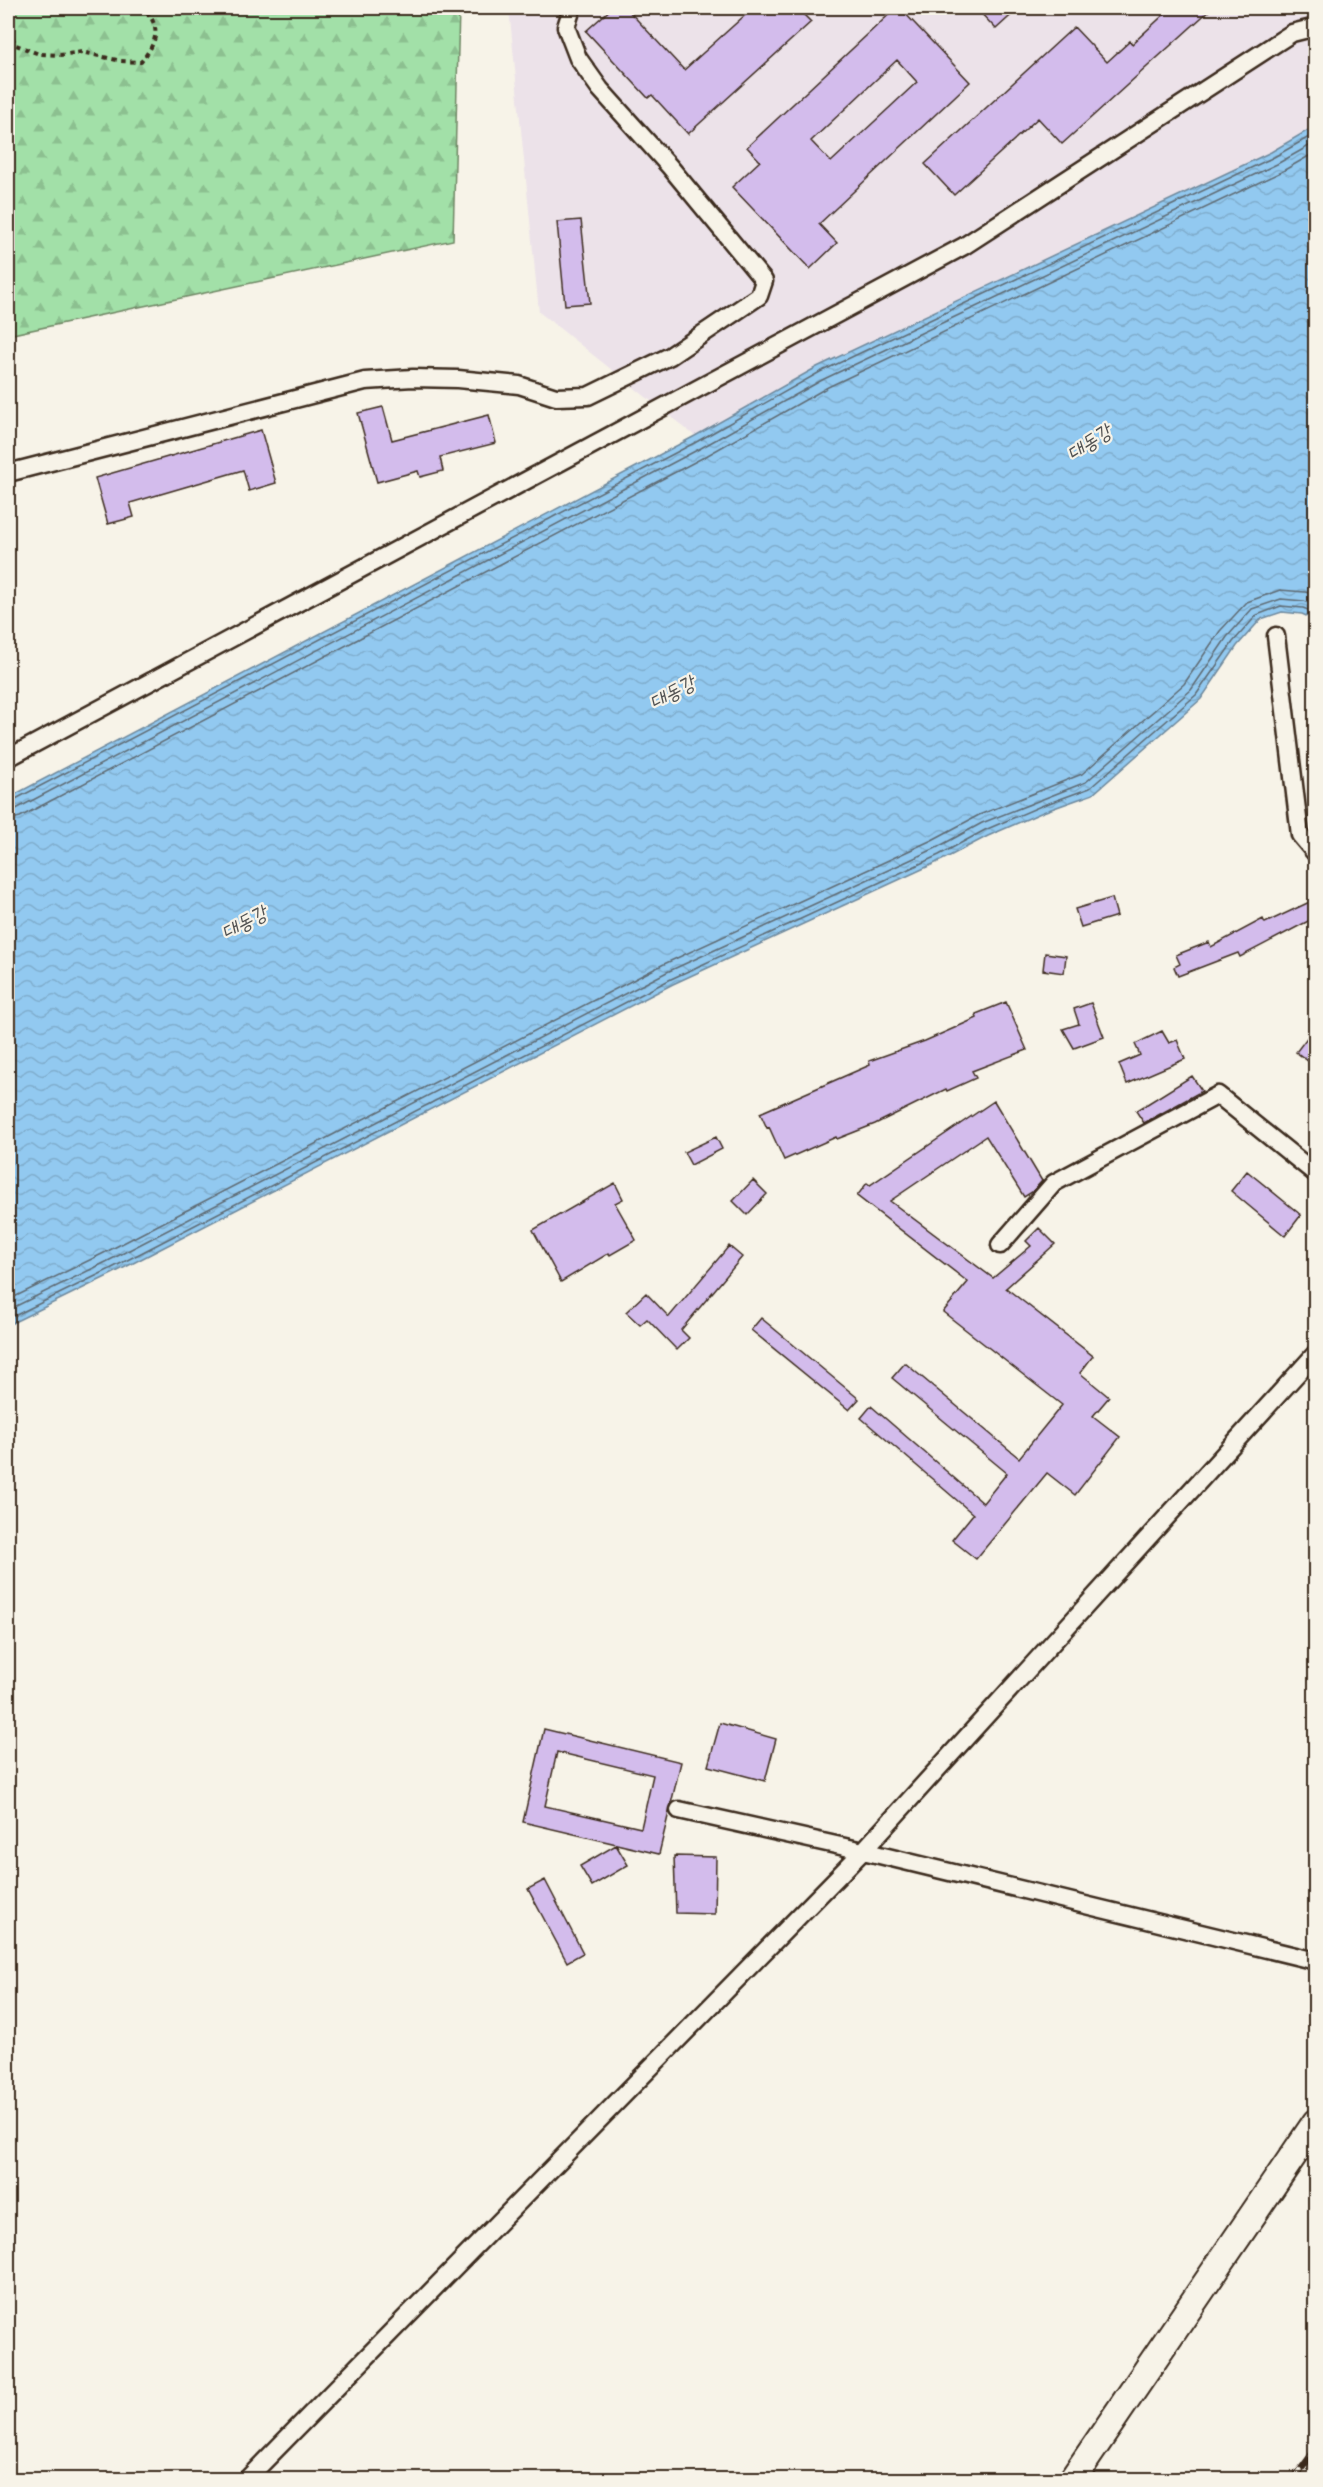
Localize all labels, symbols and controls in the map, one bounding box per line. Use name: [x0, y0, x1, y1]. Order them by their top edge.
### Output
water label: 대동강: [1063, 418, 1118, 465]
water label: 대동강: [646, 670, 702, 714]
water label: 대동강: [218, 900, 274, 944]

